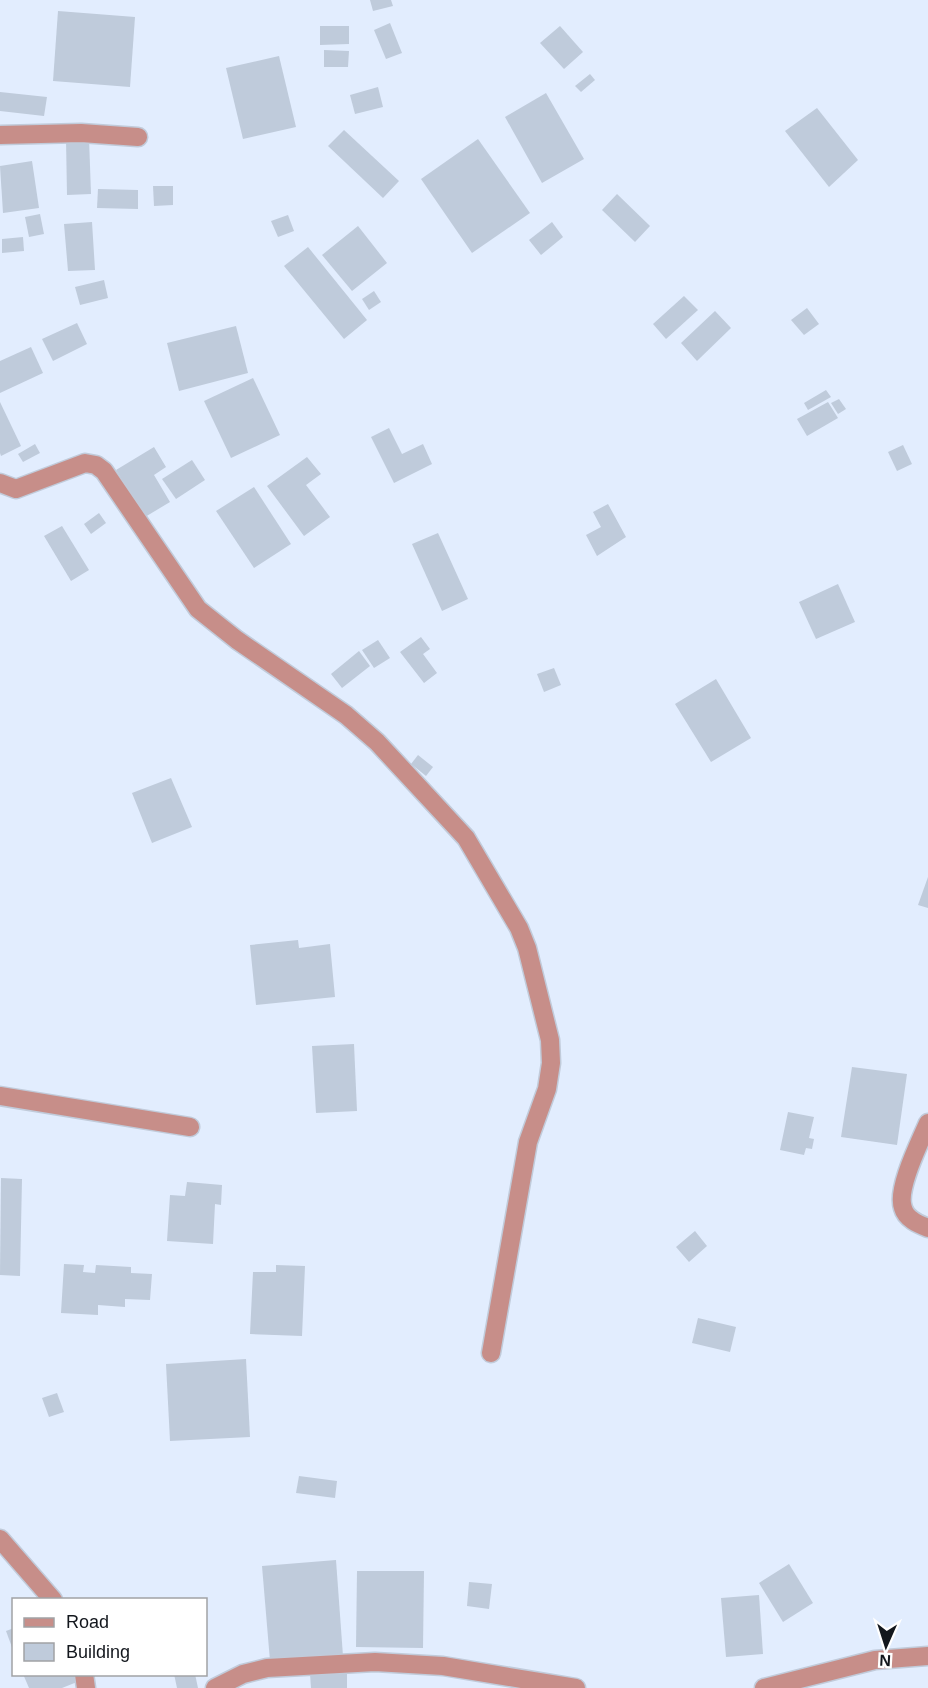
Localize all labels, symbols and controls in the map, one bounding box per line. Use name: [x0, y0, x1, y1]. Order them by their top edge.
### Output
legend: [12, 1598, 207, 1676]
text: Road: [66, 1612, 109, 1632]
north arrow: [856, 1616, 916, 1676]
text: Building: [66, 1642, 130, 1662]
text: N: [879, 1652, 891, 1669]

